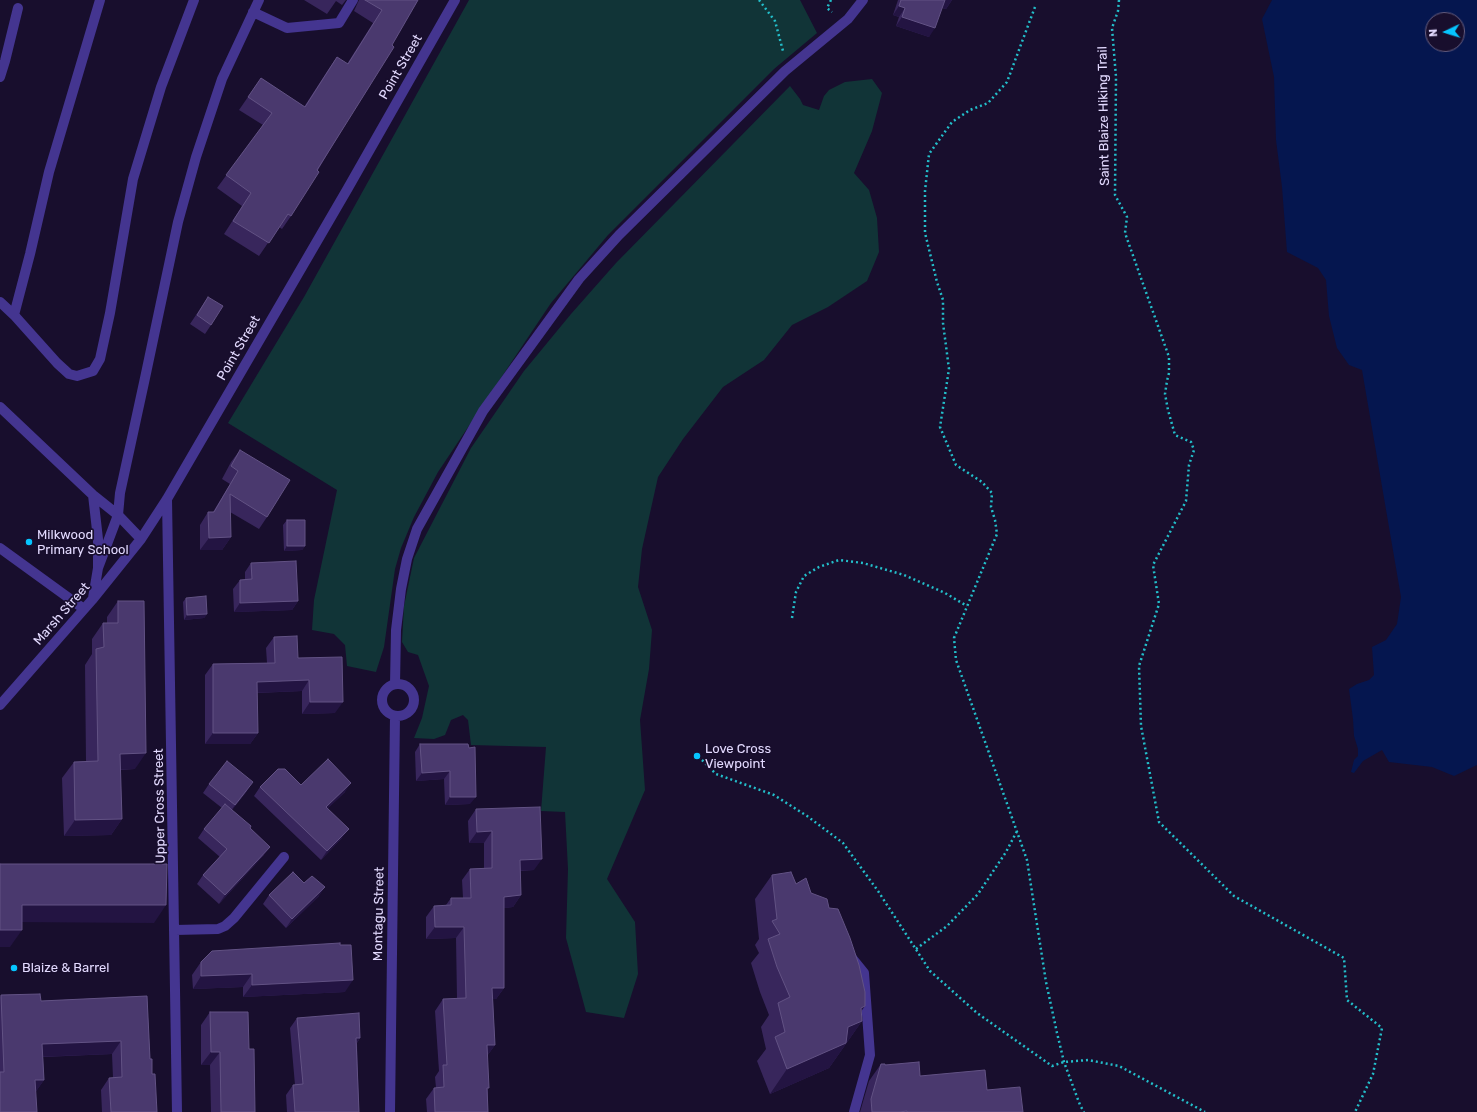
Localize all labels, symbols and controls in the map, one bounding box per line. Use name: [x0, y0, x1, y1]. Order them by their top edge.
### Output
north arrow: [1425, 12, 1465, 52]
text: N: [1427, 28, 1440, 37]
street label: Point Street: [376, 32, 426, 102]
street label: Saint Blaize Hiking Trail: [1095, 46, 1113, 186]
street label: Point Street: [214, 313, 264, 383]
place label: Milkwood Primary School: [37, 527, 129, 558]
marker: Milkwood Primary School: [24, 537, 34, 547]
street label: Marsh Street: [31, 580, 93, 648]
place label: Love Cross Viewpoint: [705, 741, 771, 772]
street label: Upper Cross Street: [151, 748, 169, 864]
marker: Love Cross Viewpoint: [692, 751, 702, 761]
street label: Montagu Street: [370, 867, 388, 961]
place label: Blaize & Barrel: [22, 960, 109, 976]
marker: Blaize & Barrel: [9, 963, 19, 973]

